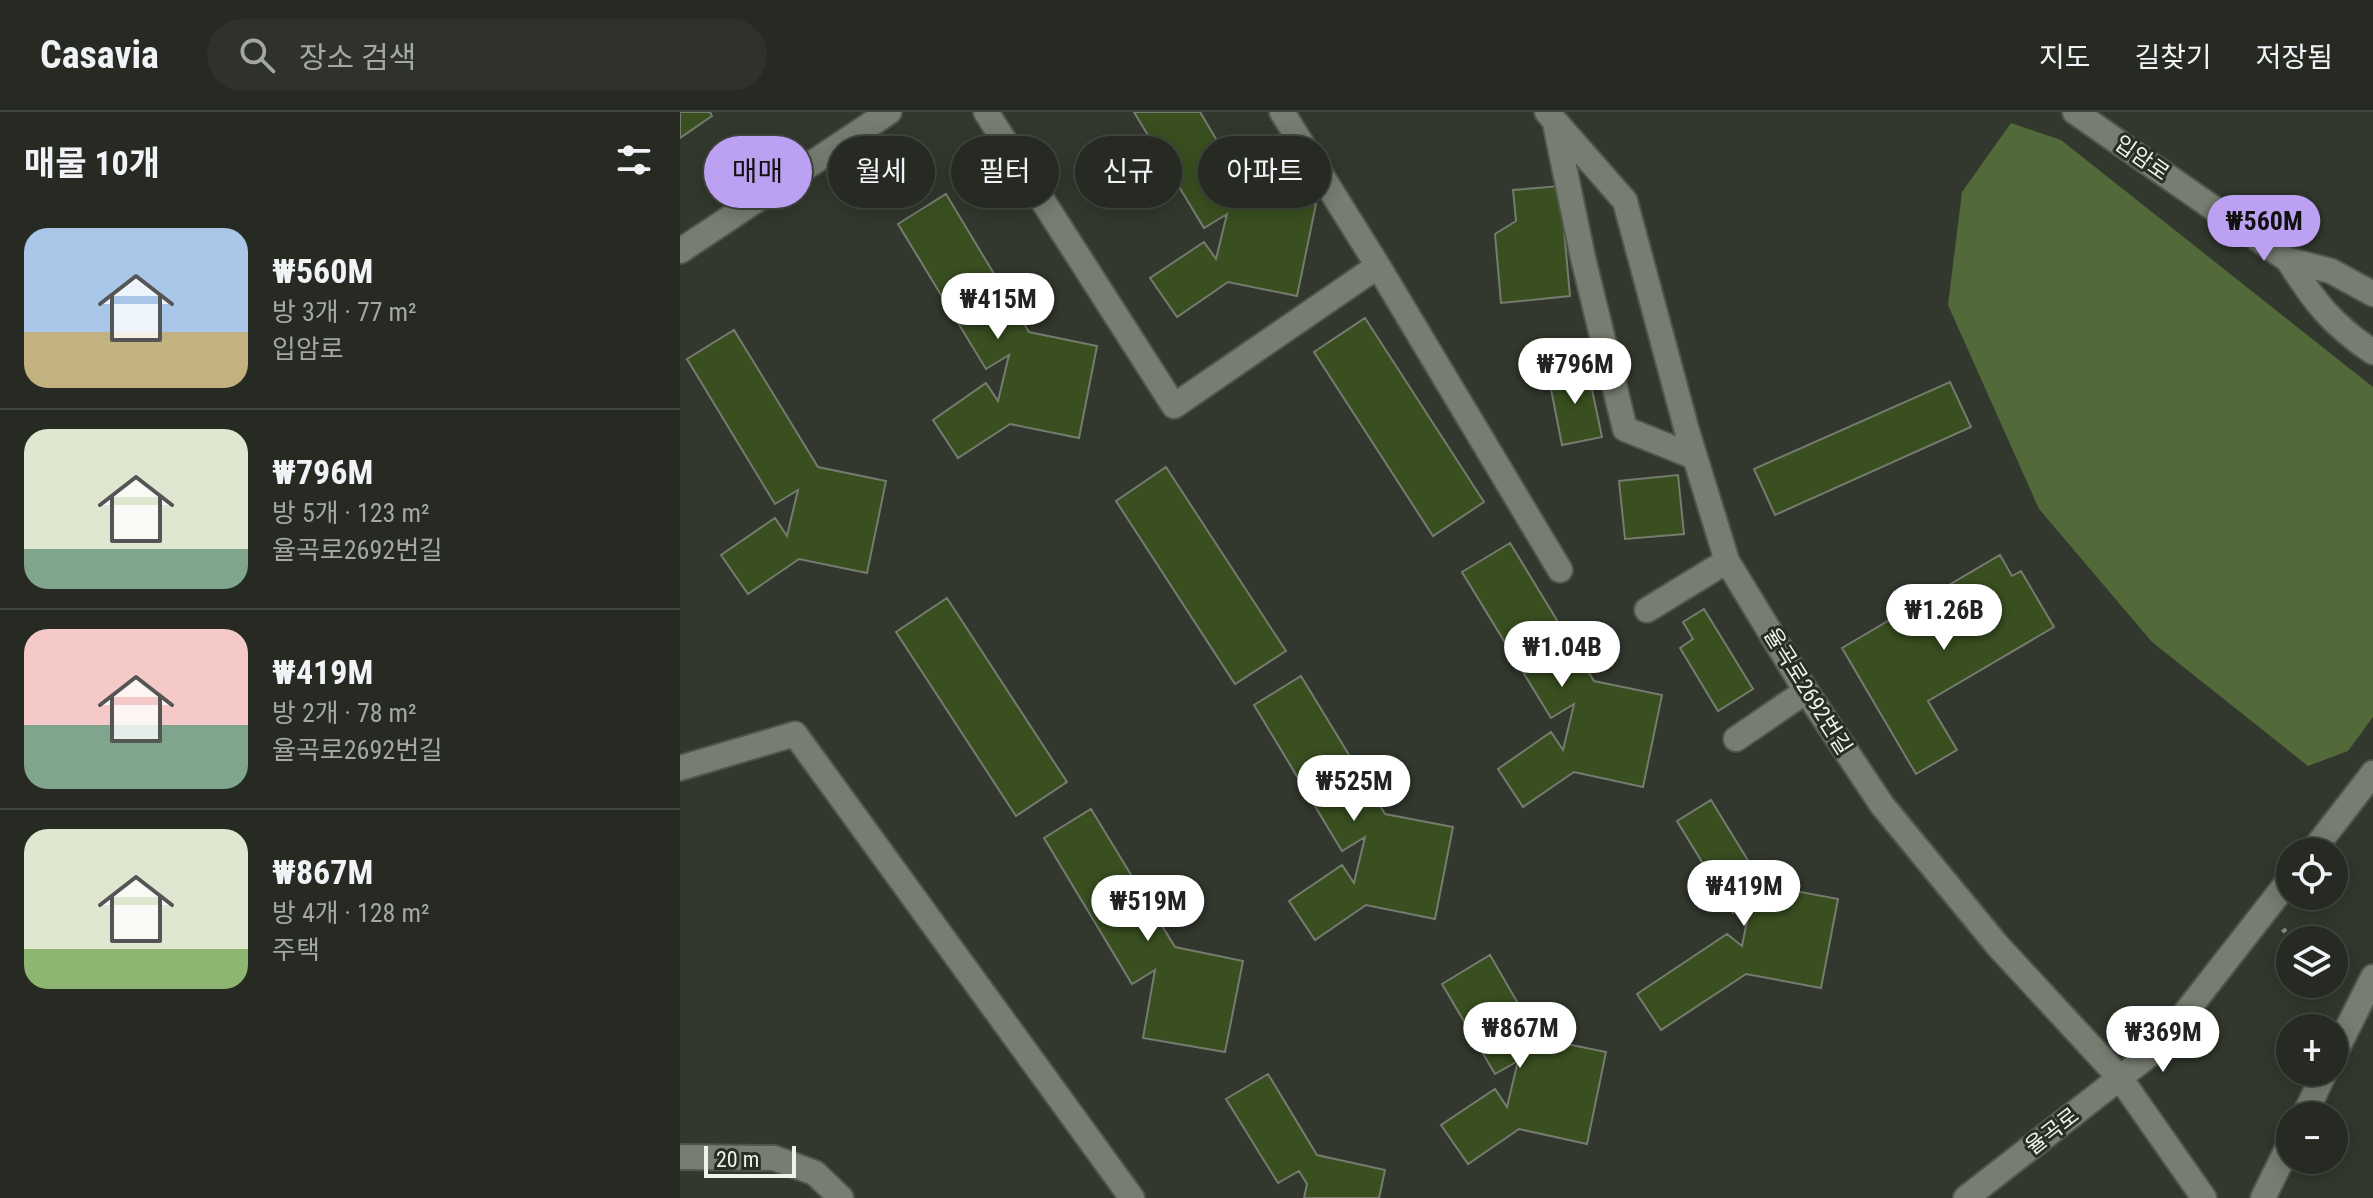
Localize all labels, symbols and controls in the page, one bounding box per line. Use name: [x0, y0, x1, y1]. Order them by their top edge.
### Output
search box: [207, 19, 767, 91]
text: Casavia: [40, 33, 159, 77]
icon: search: [235, 33, 279, 77]
text: 장소 검색: [299, 40, 416, 75]
text: 지도: [2039, 41, 2090, 74]
text: 길찾기: [2134, 41, 2212, 74]
text: 저장됨: [2256, 41, 2333, 74]
street label: 입암로: [2110, 130, 2174, 186]
chip: 매매: [704, 136, 812, 208]
chip: 월세: [828, 136, 935, 208]
chip: 필터: [951, 136, 1059, 208]
chip: 신규: [1075, 136, 1182, 208]
chip: 아파트: [1198, 136, 1331, 208]
icon: filters: [612, 138, 656, 182]
text: 매물 10개: [24, 143, 160, 183]
pin: ₩560M: [2208, 195, 2320, 263]
text: ₩560M: [2225, 206, 2303, 236]
text: ₩560M: [272, 251, 373, 291]
icon: home: [88, 260, 184, 356]
pin: ₩415M: [942, 273, 1054, 341]
text: ₩415M: [959, 284, 1037, 314]
text: 방 3개 · 77 m²: [272, 297, 417, 327]
text: 입암로: [272, 334, 344, 364]
pin: ₩796M: [1519, 338, 1631, 406]
text: ₩796M: [1536, 349, 1614, 379]
text: ₩796M: [272, 452, 373, 492]
icon: home: [88, 461, 184, 557]
text: 방 5개 · 123 m²: [272, 498, 430, 528]
text: 율곡로2692번길: [272, 535, 443, 565]
pin: ₩1.26B: [1879, 584, 2009, 652]
text: ₩1.26B: [1904, 595, 1984, 625]
pin: ₩1.04B: [1497, 621, 1627, 689]
street label: 율곡로2692번길: [1759, 623, 1857, 759]
text: ₩1.04B: [1522, 632, 1602, 662]
text: ₩419M: [272, 652, 373, 692]
icon: home: [88, 661, 184, 757]
text: 방 2개 · 78 m²: [272, 698, 417, 728]
text: 율곡로2692번길: [272, 735, 443, 765]
pin: ₩525M: [1298, 755, 1410, 823]
text: ₩525M: [1315, 766, 1393, 796]
map controls: [2276, 838, 2348, 1174]
button: locate: [2276, 838, 2348, 910]
text: ₩867M: [272, 852, 373, 892]
pin: ₩419M: [1688, 860, 1800, 928]
icon: home: [88, 861, 184, 957]
text: ₩419M: [1705, 871, 1783, 901]
pin: ₩519M: [1092, 875, 1204, 943]
text: ₩519M: [1109, 886, 1187, 916]
text: 방 4개 · 128 m²: [272, 898, 430, 928]
button: layers: [2276, 926, 2348, 998]
text: 주택: [272, 935, 320, 965]
pin: ₩867M: [1464, 1002, 1576, 1070]
pin: ₩369M: [2107, 1006, 2219, 1074]
text: ₩867M: [1481, 1013, 1559, 1043]
button: +: [2276, 1014, 2348, 1086]
text: ₩369M: [2124, 1017, 2202, 1047]
street label: 율곡로: [2020, 1102, 2084, 1160]
button: −: [2276, 1102, 2348, 1174]
scale bar: [704, 1142, 796, 1178]
text: 20 m: [716, 1147, 759, 1172]

